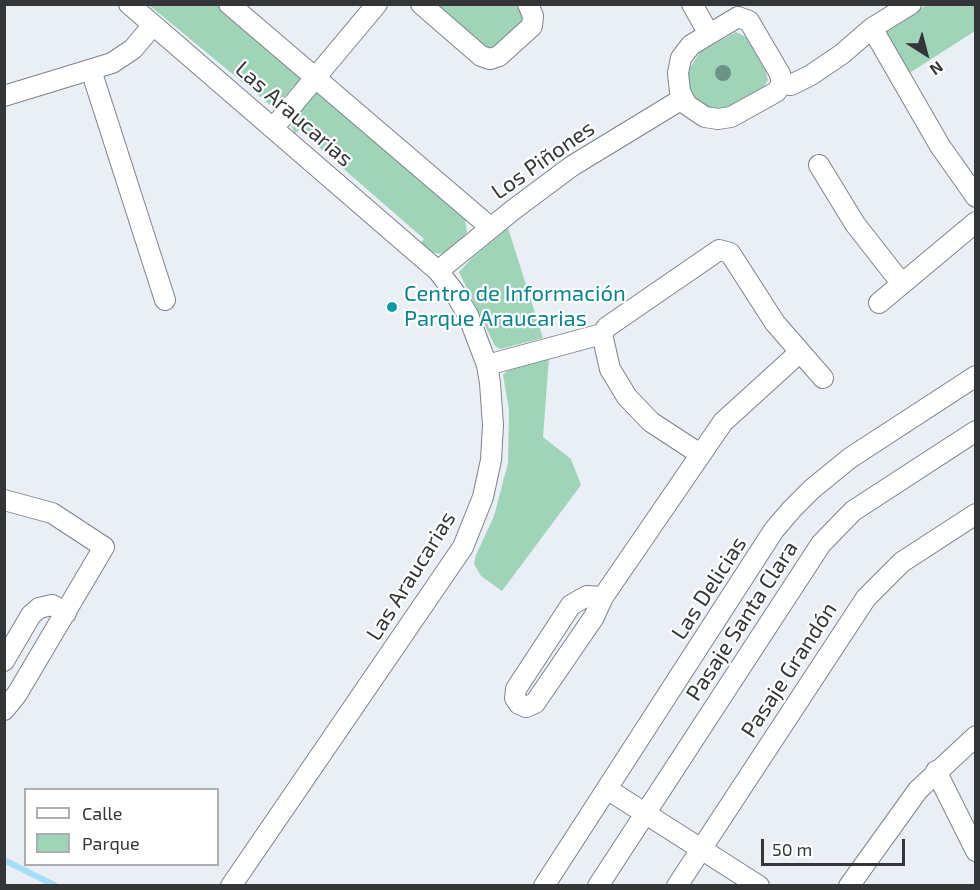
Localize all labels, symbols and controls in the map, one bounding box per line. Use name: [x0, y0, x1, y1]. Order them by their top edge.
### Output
north arrow: [896, 24, 956, 84]
street label: Las Araucarias: [230, 56, 358, 172]
text: N: [927, 58, 947, 80]
street label: Los Piñones: [487, 115, 599, 205]
place label: Centro de Información Parque Araucarias: [404, 281, 626, 332]
marker: Centro de Información Parque Araucarias: [385, 300, 399, 314]
street label: Las Araucarias: [361, 507, 461, 645]
street label: Las Delicias: [666, 532, 752, 644]
street label: Pasaje Santa Clara: [681, 536, 803, 706]
street label: Pasaje Grandón: [735, 597, 843, 743]
legend: [24, 788, 219, 866]
text: Calle: [82, 802, 123, 824]
scale bar: [764, 827, 908, 865]
text: Parque: [82, 832, 140, 854]
text: 50 m: [772, 838, 812, 860]

